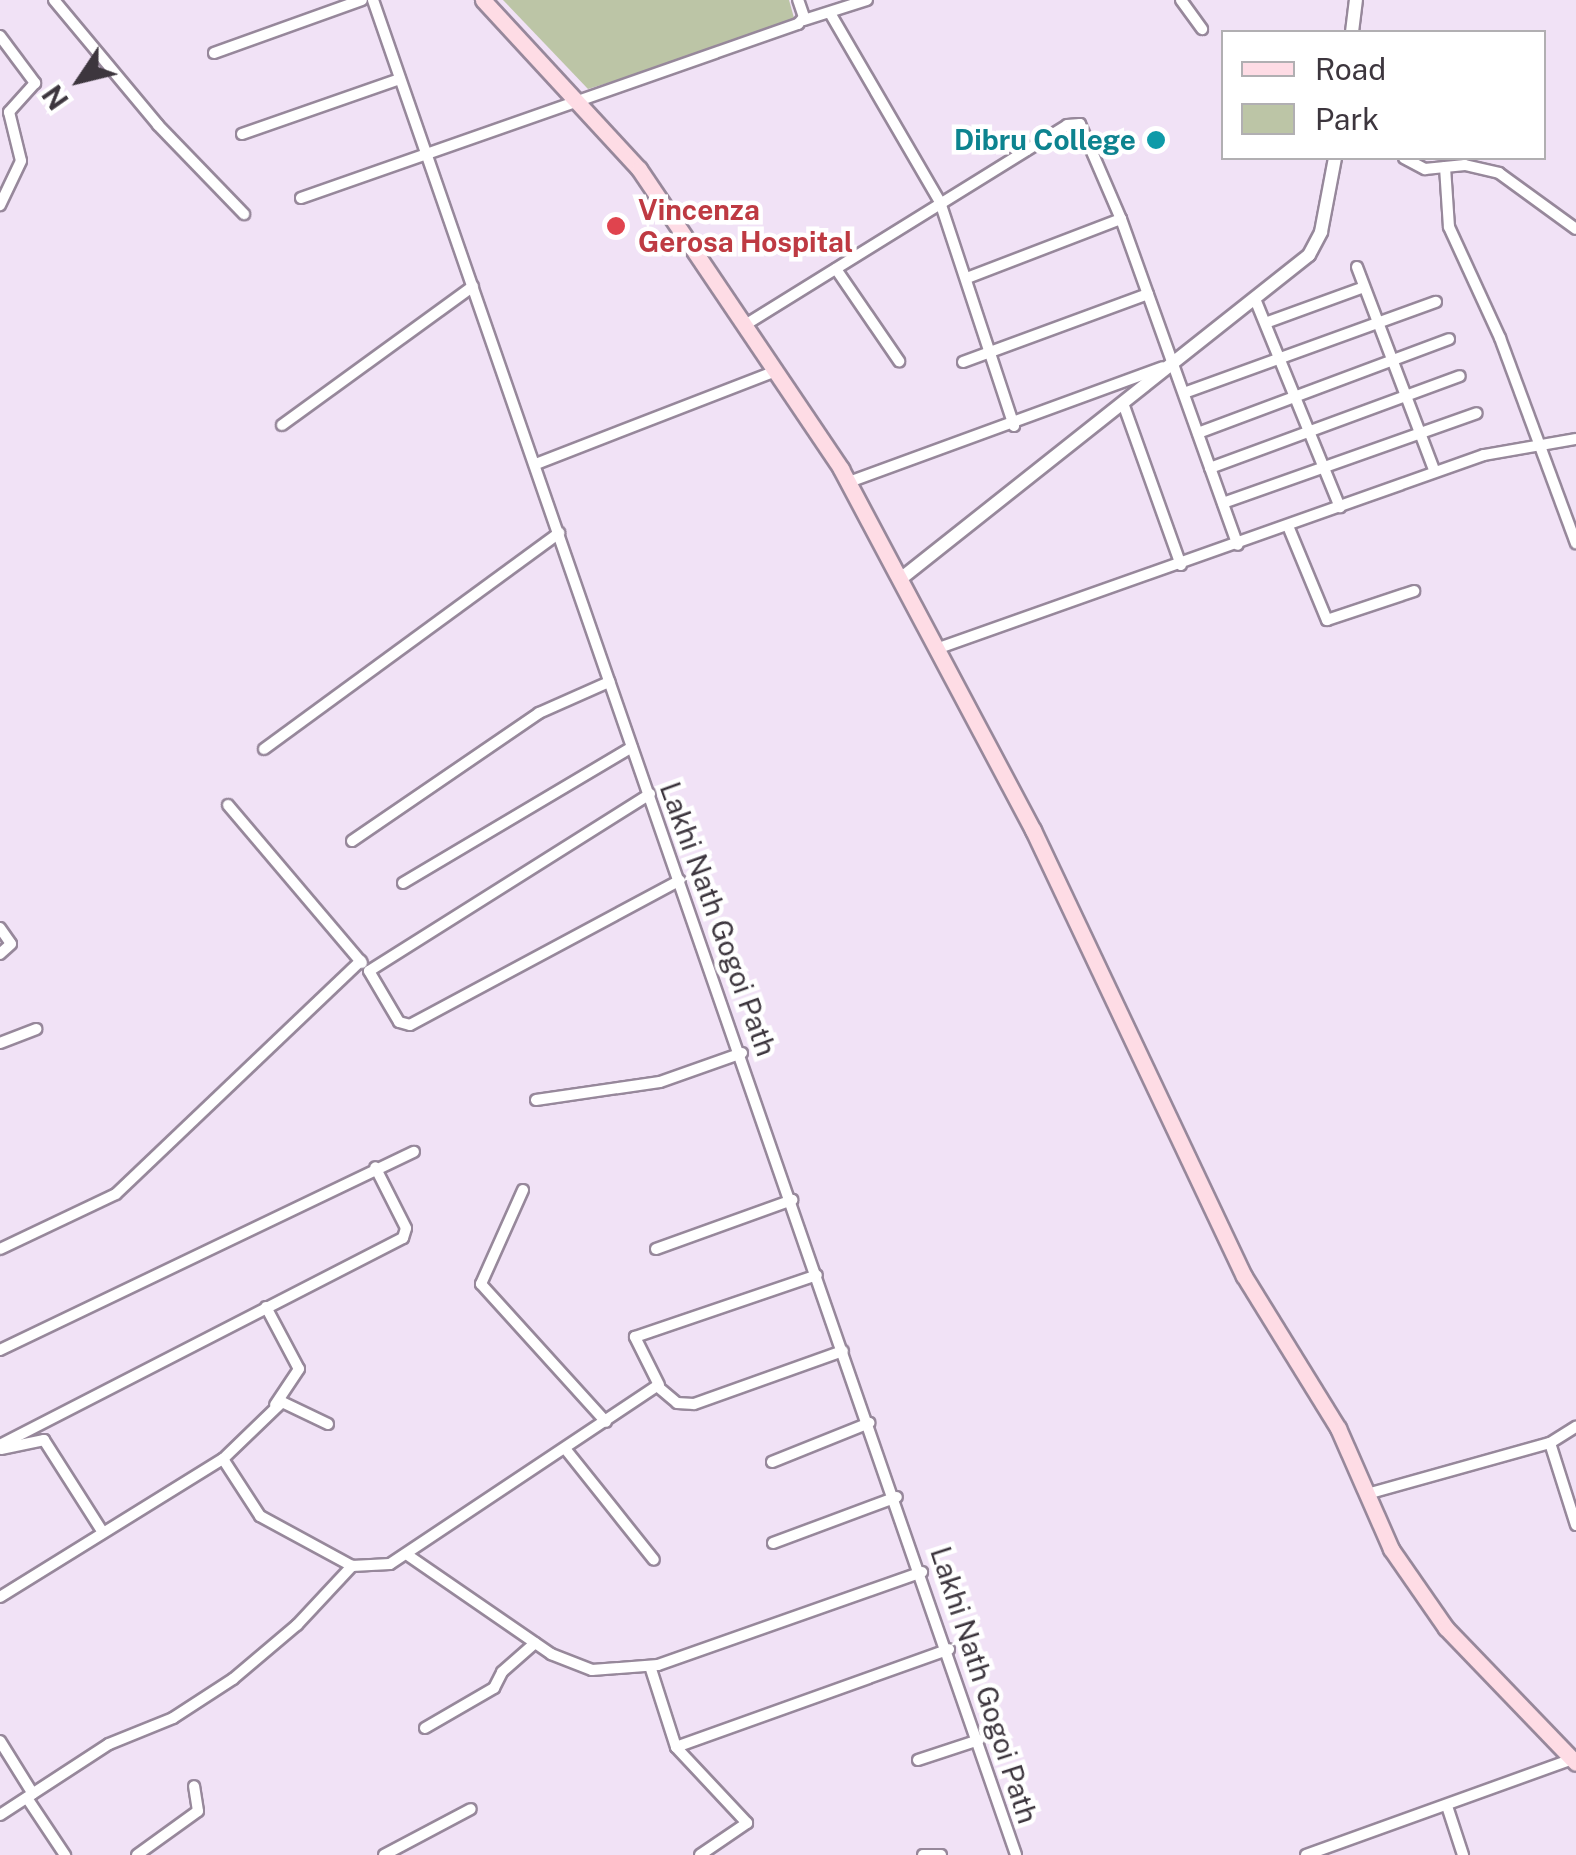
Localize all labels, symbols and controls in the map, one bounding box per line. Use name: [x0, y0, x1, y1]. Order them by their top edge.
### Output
north arrow: [30, 30, 130, 130]
legend: [1221, 30, 1546, 160]
text: Road: [1315, 51, 1386, 87]
text: N: [35, 79, 75, 116]
text: Park: [1315, 101, 1379, 137]
place label: Dibru College: [954, 123, 1136, 157]
marker: Dibru College: [1145, 129, 1167, 151]
place label: Vincenza Gerosa Hospital: [638, 193, 853, 259]
marker: Vincenza Gerosa Hospital: [603, 213, 629, 239]
street label: Lakhi Nath Gogoi Path: [653, 778, 783, 1060]
street label: Lakhi Nath Gogoi Path: [923, 1542, 1045, 1828]

